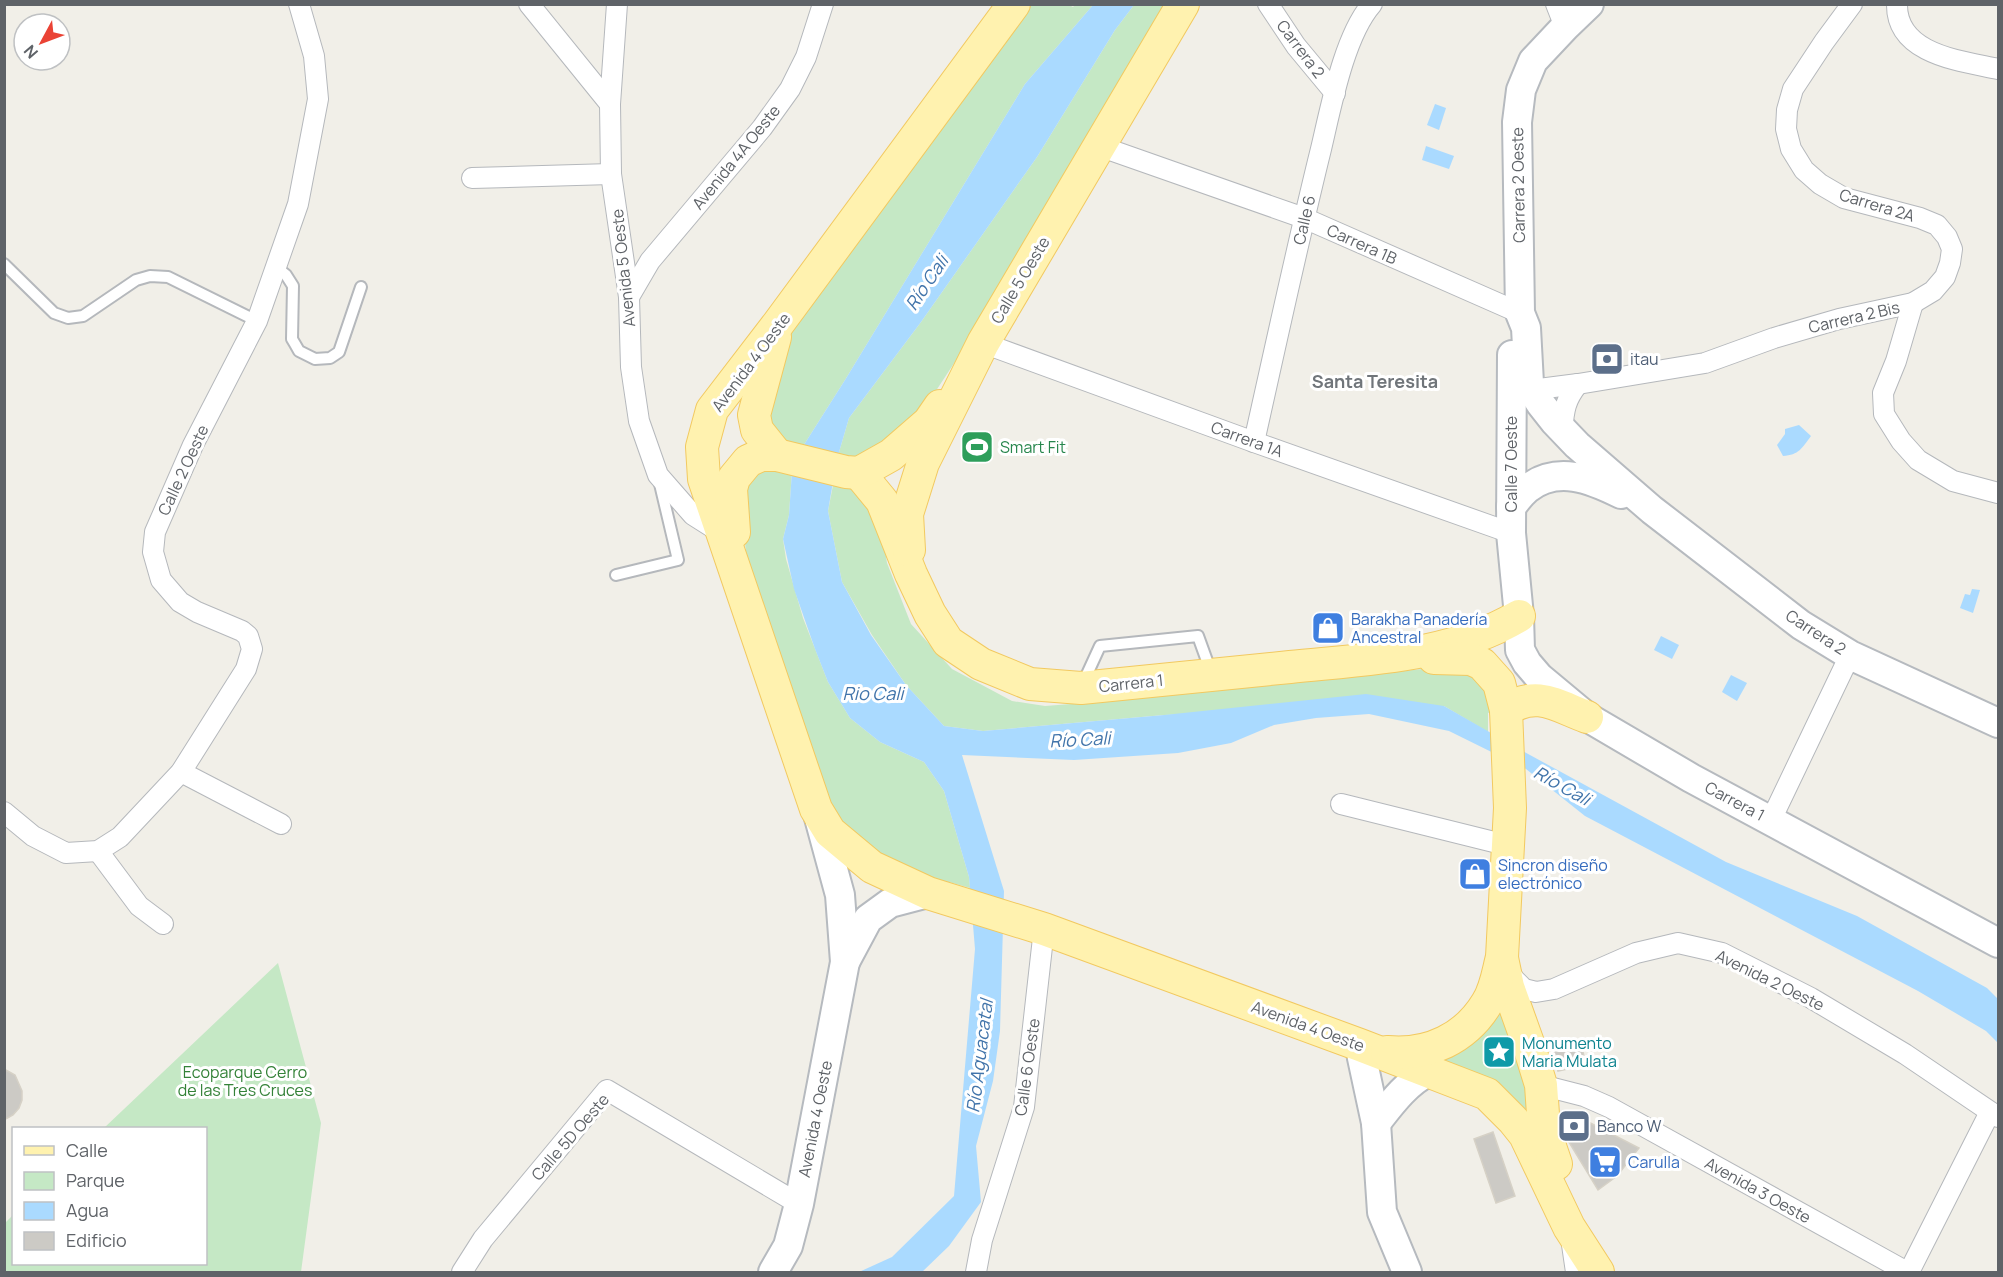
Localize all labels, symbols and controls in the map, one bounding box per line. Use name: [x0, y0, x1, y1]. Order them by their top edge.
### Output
north arrow: [12, 12, 72, 72]
street label: Carrera 2: [1272, 15, 1330, 83]
text: N: [19, 40, 43, 63]
street label: Avenida 4A Oeste: [687, 100, 785, 214]
street label: Carrera 2 Oeste: [1506, 127, 1530, 243]
street label: Carrera 2A: [1837, 183, 1917, 227]
street label: Calle 6: [1288, 193, 1320, 247]
street label: Avenida 5 Oeste: [606, 208, 640, 328]
street label: Carrera 1B: [1323, 219, 1401, 269]
street label: Calle 5 Oeste: [985, 233, 1055, 327]
water label: Río Cali: [899, 248, 955, 314]
street label: Carrera 2 Bis: [1806, 296, 1902, 338]
street label: Avenida 4 Oeste: [707, 308, 795, 416]
bank icon: itau: [1589, 341, 1625, 377]
place label: itau: [1630, 348, 1659, 370]
district label: Santa Teresita: [1312, 369, 1438, 393]
street label: Carrera 1A: [1208, 416, 1286, 462]
street label: Calle 7 Oeste: [1500, 416, 1522, 512]
street label: Calle 2 Oeste: [152, 421, 214, 519]
sports icon: Smart Fit: [959, 429, 995, 465]
place label: Smart Fit: [1000, 436, 1066, 458]
street label: Carrera 2: [1782, 604, 1850, 660]
place label: Barakha Panadería Ancestral: [1351, 608, 1487, 648]
shop icon: Barakha Panadería Ancestral: [1310, 610, 1346, 646]
street label: Carrera 1: [1098, 669, 1164, 697]
water label: Rio Cali: [842, 681, 906, 705]
water label: Río Cali: [1049, 725, 1114, 753]
water label: Río Cali: [1530, 760, 1597, 812]
street label: Carrera 1: [1701, 776, 1769, 826]
place label: Sincron diseño electrónico: [1498, 854, 1608, 894]
shop icon: Sincron diseño electrónico: [1457, 856, 1493, 892]
street label: Avenida 2 Oeste: [1712, 944, 1828, 1016]
water label: Río Aguacatal: [960, 995, 998, 1114]
street label: Avenida 4 Oeste: [1249, 995, 1367, 1057]
street label: Calle 6 Oeste: [1009, 1017, 1045, 1117]
place label: Monumento Maria Mulata: [1522, 1032, 1617, 1072]
place icon: Monumento Maria Mulata: [1481, 1034, 1517, 1070]
street label: Avenida 4 Oeste: [793, 1059, 837, 1179]
park label: Ecoparque Cerro de las Tres Cruces: [178, 1061, 312, 1101]
street label: Calle 5D Oeste: [526, 1089, 614, 1185]
bank icon: Banco W: [1556, 1108, 1592, 1144]
place label: Banco W: [1597, 1115, 1661, 1137]
legend: [12, 1127, 207, 1265]
text: Calle: [66, 1138, 108, 1162]
supermarket icon: Carulla: [1587, 1144, 1623, 1180]
place label: Carulla: [1628, 1151, 1680, 1173]
street label: Avenida 3 Oeste: [1701, 1152, 1815, 1228]
text: Parque: [66, 1168, 125, 1192]
text: Agua: [66, 1198, 109, 1222]
text: Edificio: [66, 1228, 127, 1252]

